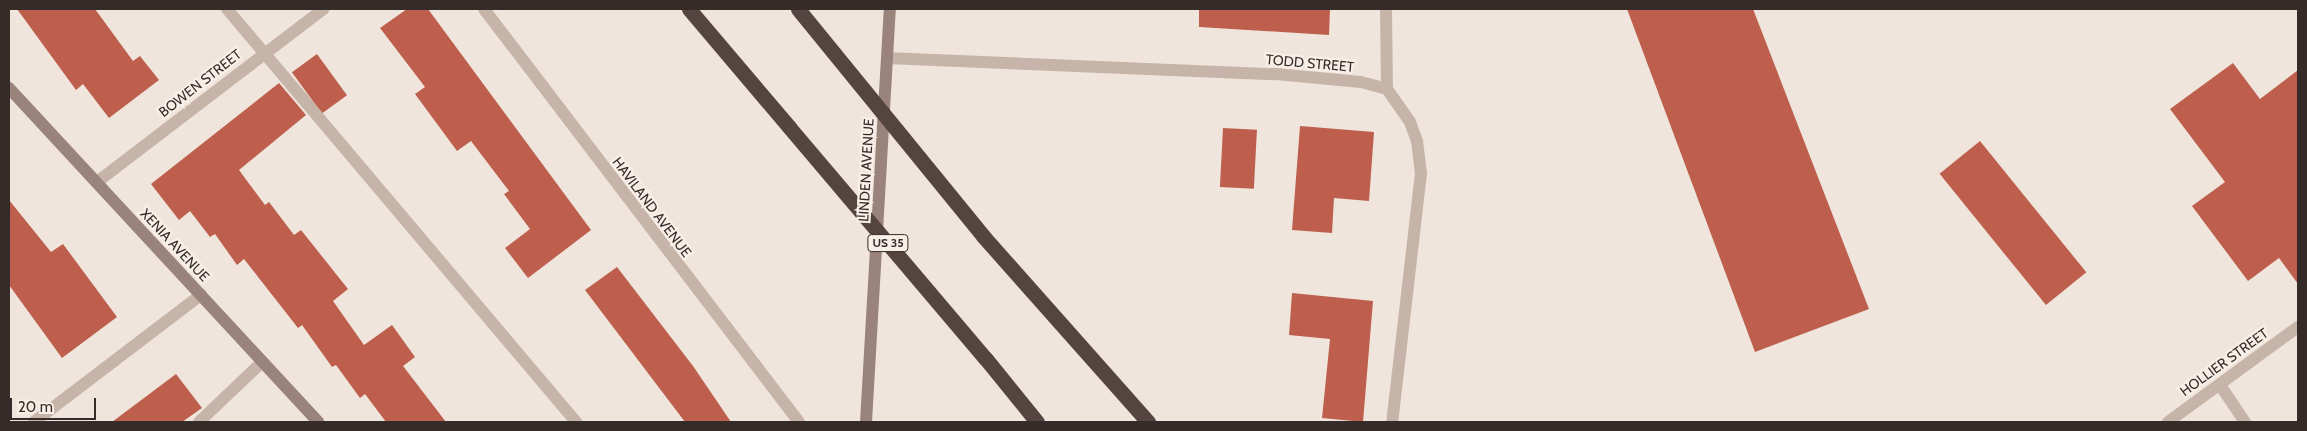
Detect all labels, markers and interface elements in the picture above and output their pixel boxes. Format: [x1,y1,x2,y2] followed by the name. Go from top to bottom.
[155,46,245,120] street label: BOWEN STREET
[1265,51,1355,75] street label: TODD STREET
[855,118,877,222] street label: LINDEN AVENUE
[609,154,695,260] street label: HAVILAND AVENUE
[137,205,213,285] street label: XENIA AVENUE
[867,234,909,252] road number: US 35
[2177,324,2271,400] street label: HOLLIER STREET
[12,388,99,420] scale bar
[18,398,53,416] text: 20 m

